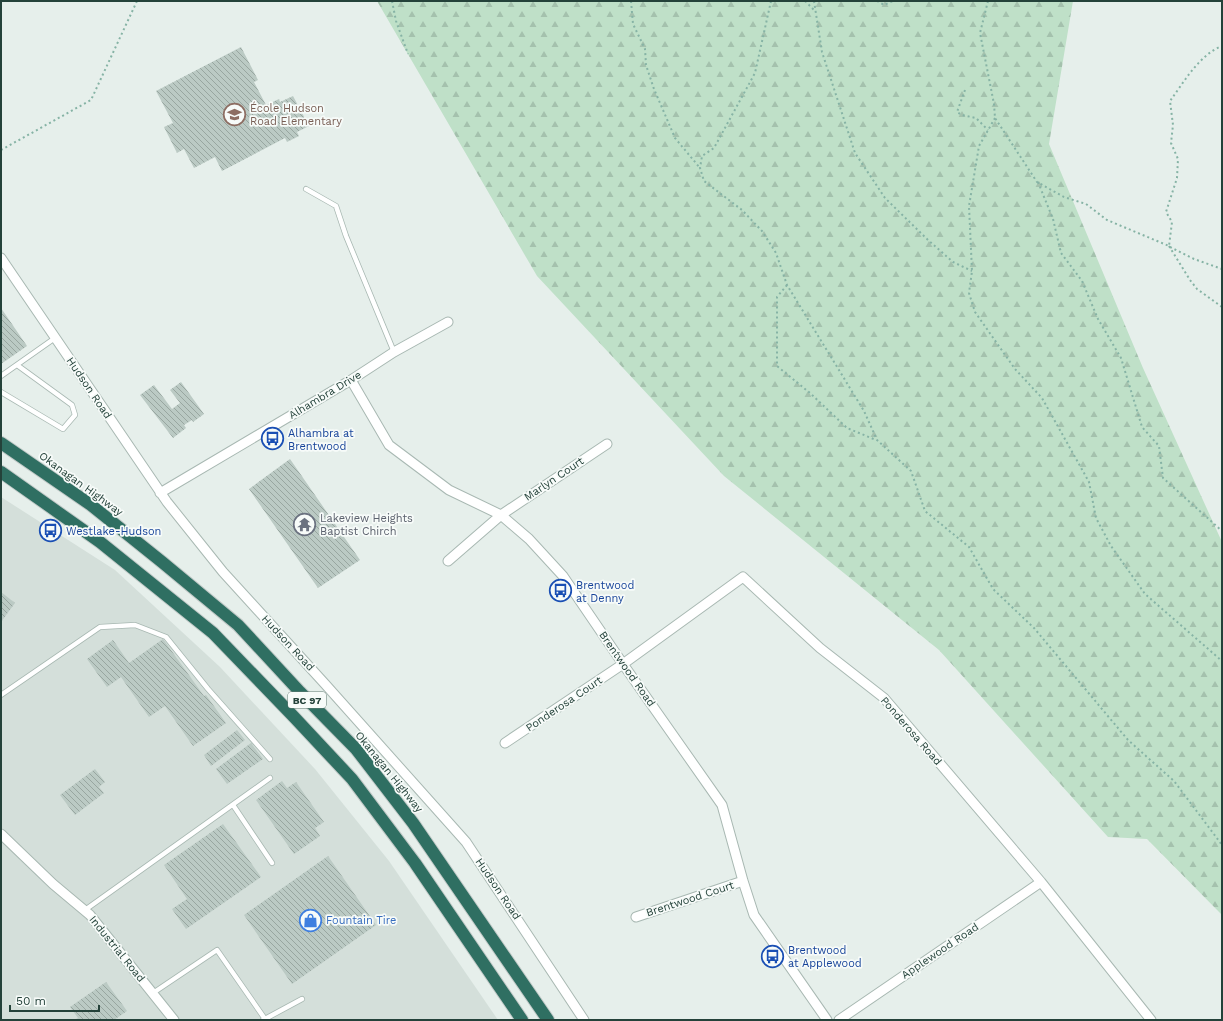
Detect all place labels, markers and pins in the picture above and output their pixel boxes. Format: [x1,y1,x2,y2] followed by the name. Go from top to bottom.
[222,101,248,127] school or university icon: École Hudson Road Elementary
[250,101,342,128] place label: École Hudson Road Elementary
[259,426,285,452] bus stop icon: Alhambra at Brentwood
[288,427,354,453] place label: Alhambra at Brentwood
[292,511,318,537] temple icon: Lakeview Heights Baptist Chirch
[320,512,413,538] place label: Lakeview Heights Baptist Chirch
[38,518,64,544] bus stop icon: Westlake-Hudson
[66,525,161,538] place label: Westlake-Hudson
[547,578,573,604] bus stop icon: Brentwood at Denny
[576,579,634,605] place label: Brentwood at Denny
[297,907,323,933] shop icon: Fountain Tire
[326,914,396,927] place label: Fountain Tire
[759,943,785,969] bus stop icon: Brentwood at Applewood
[788,944,862,970] place label: Brentwood at Applewood

